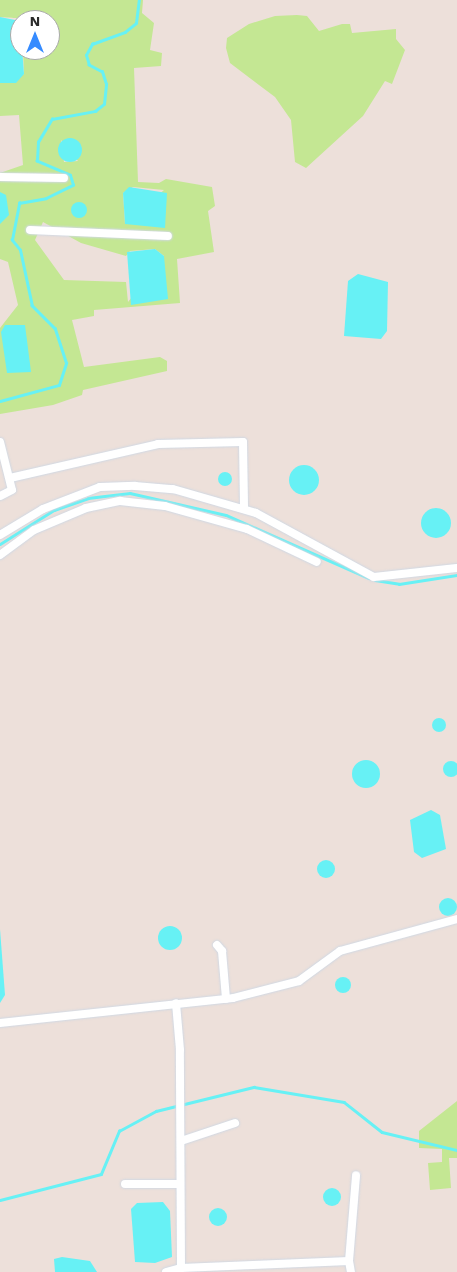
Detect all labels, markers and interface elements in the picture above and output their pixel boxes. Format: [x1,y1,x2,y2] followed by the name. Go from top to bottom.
[10,10,60,60] north arrow
[30,13,40,29] text: N

